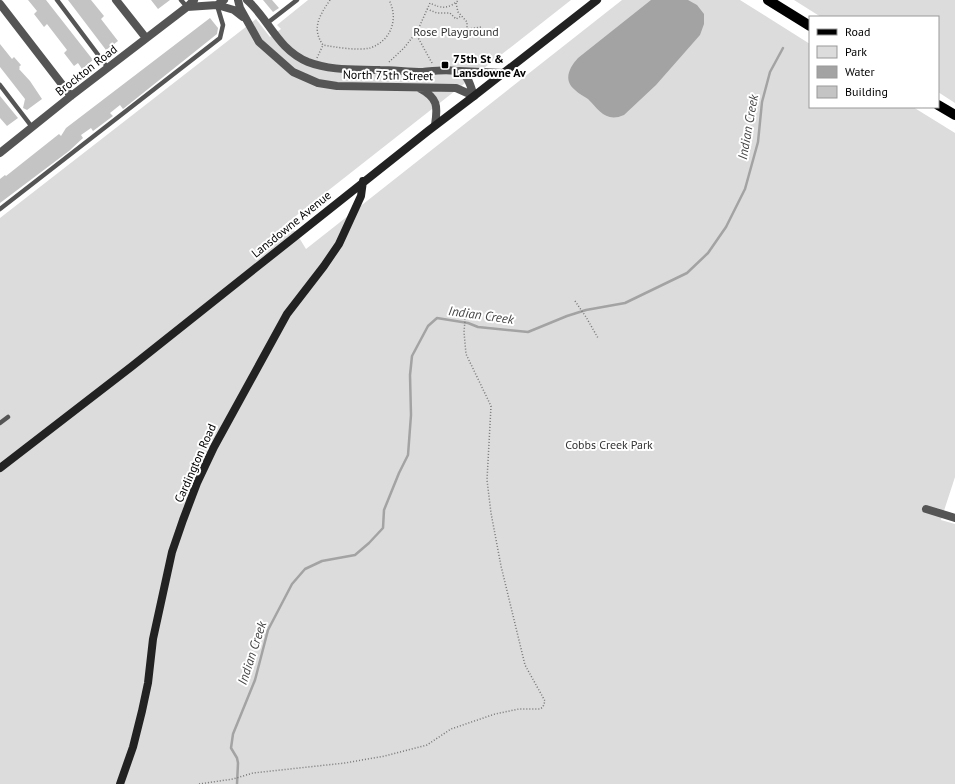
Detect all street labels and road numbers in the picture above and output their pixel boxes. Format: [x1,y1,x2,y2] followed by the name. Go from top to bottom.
[52,41,120,99] street label: Brockton Road
[343,67,433,83] street label: North 75th Street
[248,187,334,261] street label: Lansdowne Avenue
[171,421,219,505] street label: Cardington Road

